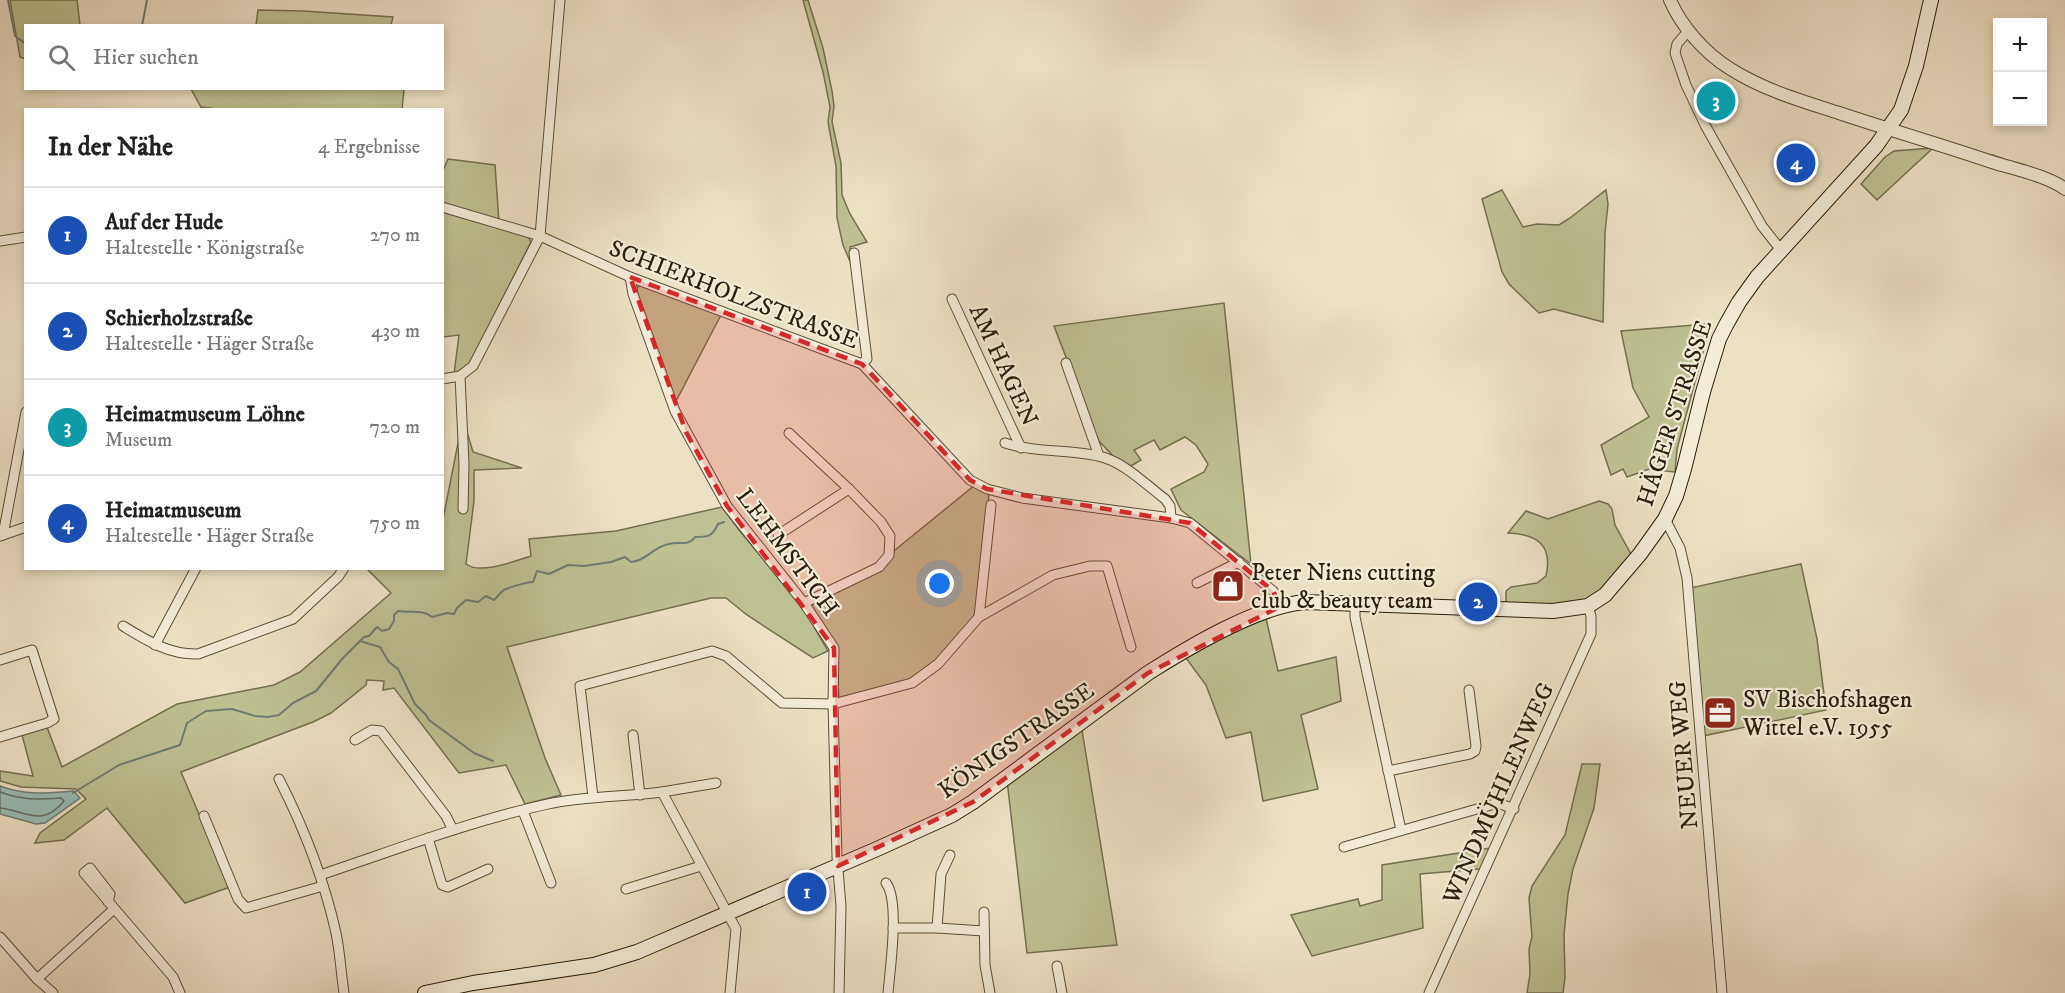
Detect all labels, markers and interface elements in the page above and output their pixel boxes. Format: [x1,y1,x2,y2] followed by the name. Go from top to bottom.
[1993,18,2047,126] map controls
[1993,18,2047,72] button: +
[24,24,444,90] search box
[45,41,78,74] icon: search
[93,44,199,71] text: Hier suchen
[1993,72,2047,126] button: −
[1696,78,1736,124] pin: 3
[48,131,173,164] text: In der Nähe
[318,135,420,160] text: 4 Ergebnisse
[1776,140,1816,186] pin: 4
[105,209,223,236] text: Auf der Hude
[64,223,71,248] text: 1
[370,223,420,248] text: 270 m
[605,233,863,356] street label: SCHIERHOLZSTRASSE
[105,236,304,261] text: Haltestelle · Königstraße
[962,300,1044,431] street label: AM HAGEN
[105,305,253,332] text: Schierholzstraße
[1631,316,1719,510] street label: HÄGER STRASSE
[63,319,72,344] text: 2
[371,319,420,344] text: 430 m
[105,332,314,357] text: Haltestelle · Häger Straße
[105,401,305,428] text: Heimatmuseum Löhne
[64,415,71,440] text: 3
[370,415,420,440] text: 720 m
[105,428,172,453] text: Museum
[729,483,845,623] street label: LEHMSTICH
[105,497,242,524] text: Heimatmuseum
[62,511,73,536] text: 4
[370,511,420,536] text: 750 m
[105,524,314,549] text: Haltestelle · Häger Straße
[1251,558,1435,616] place label: Peter Niens cutting club & beauty team
[1210,568,1246,604] shop icon: Peter Niens cutting club & beauty team
[925,569,954,598] your location
[1458,580,1498,624] pin: 2
[933,676,1100,806] street label: KÖNIGSTRASSE
[1436,678,1561,910] street label: WINDMÜHLENWEG
[1663,679,1705,830] street label: NEUER WEG
[1742,685,1913,743] place label: SV Bischofshagen Wittel e.V. 1955
[1702,695,1738,731] office icon: SV Bischofshagen Wittel e.V. 1955
[788,870,826,914] pin: 1

